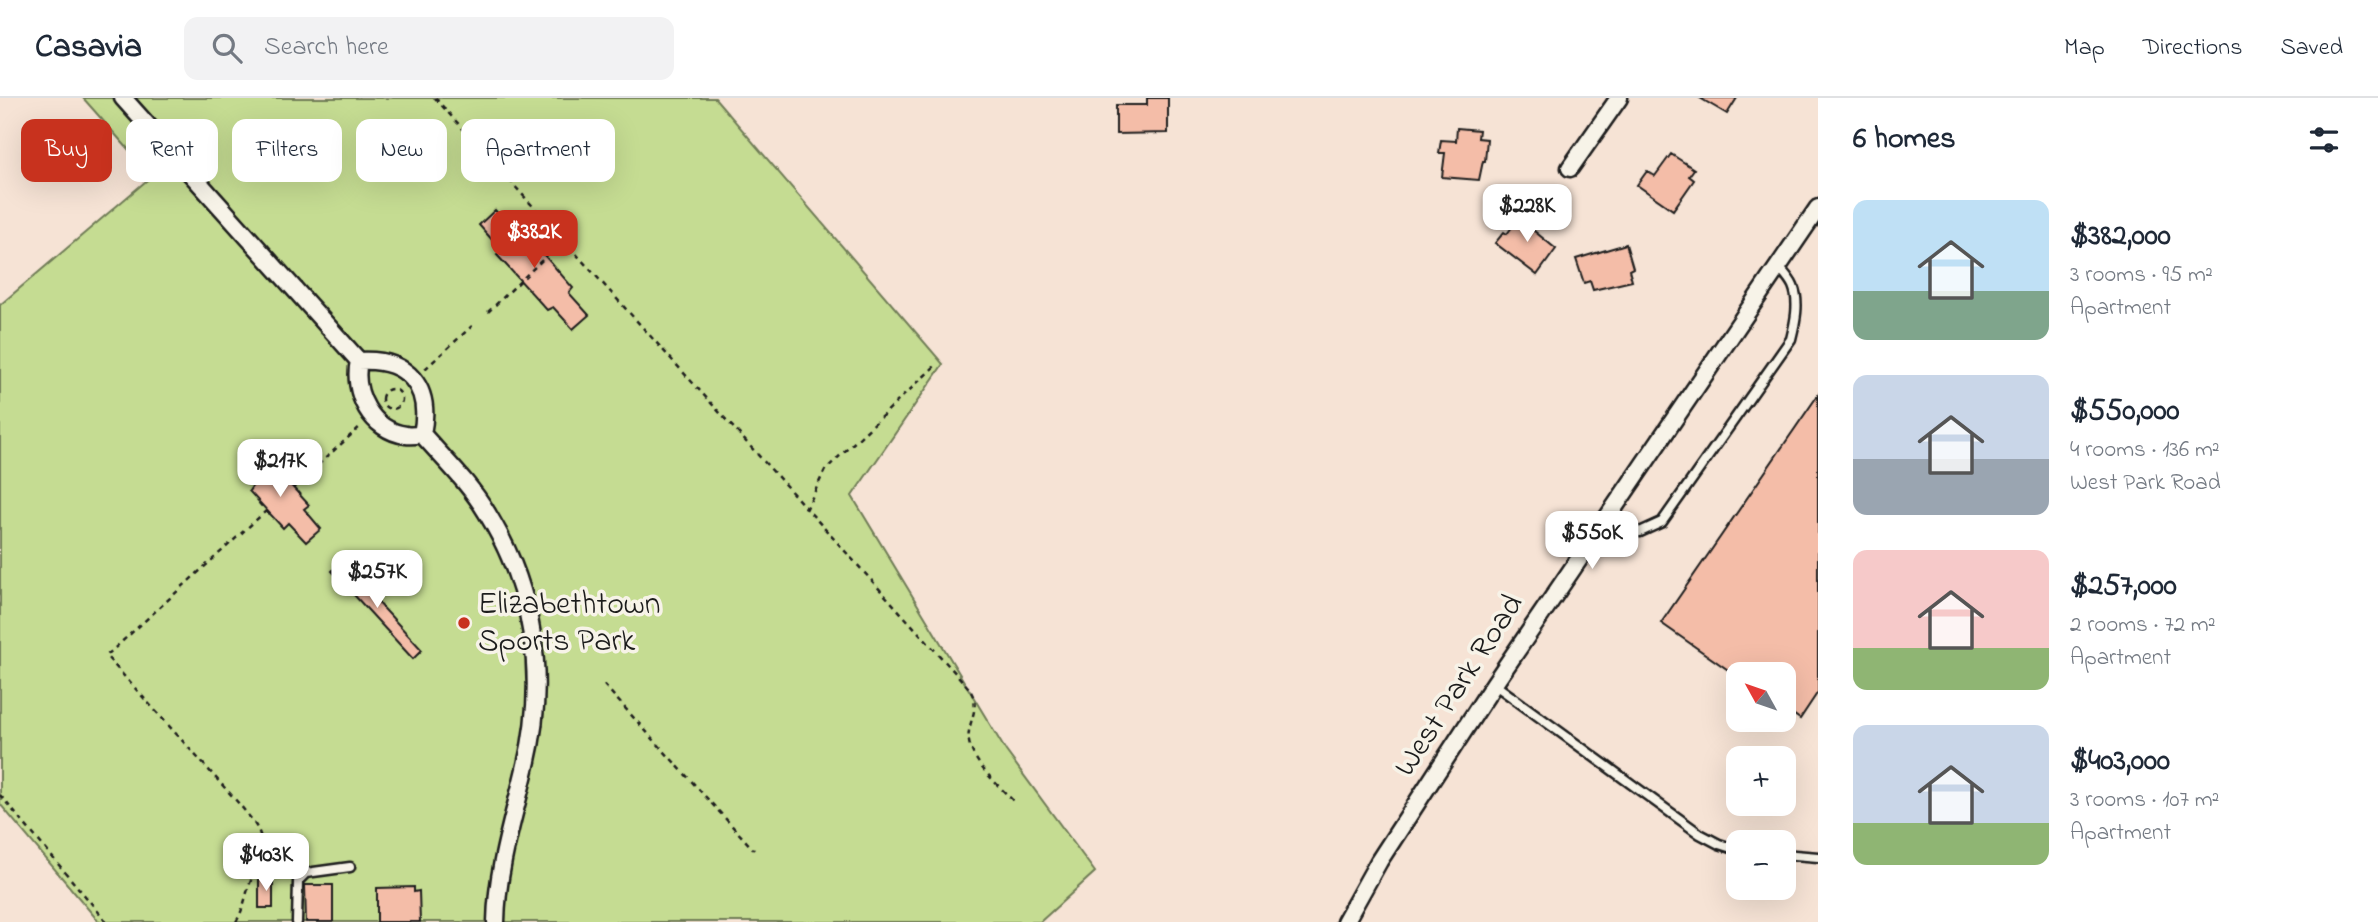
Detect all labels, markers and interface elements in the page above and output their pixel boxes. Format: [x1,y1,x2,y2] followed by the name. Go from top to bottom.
[184,17,674,80] search box
[35,24,142,72] text: Casavia
[208,29,246,67] icon: search
[264,29,389,67] text: Search here
[2064,31,2105,66] text: Map
[2143,31,2242,66] text: Directions
[2280,31,2343,66] text: Saved
[1853,118,1956,162] text: 6 homes
[21,119,112,182] chip: Buy
[126,119,218,182] chip: Rent
[232,119,342,182] chip: Filters
[356,119,447,182] chip: New
[461,119,615,182] chip: Apartment
[2305,121,2343,159] icon: filters
[1478,184,1576,244] pin: $228K
[1499,190,1555,223] text: $228K
[485,211,583,270] pin: $382K
[2070,215,2171,259] text: $382,000
[507,216,561,249] text: $382K
[1909,228,1993,312] icon: home
[2070,259,2213,292] text: 3 rooms · 95 m²
[2070,292,2171,325] text: Apartment
[2070,390,2179,434] text: $550,000
[1909,403,1993,487] icon: home
[2070,434,2220,467] text: 4 rooms · 136 m²
[231,440,329,499] pin: $217K
[253,445,307,478] text: $217K
[2070,467,2221,500] text: West Park Road
[1543,512,1641,571] pin: $550K
[1561,517,1623,550] text: $550K
[328,550,426,610] pin: $257K
[347,556,407,589] text: $257K
[2070,565,2177,609] text: $257,000
[1909,578,1993,662] icon: home
[478,582,661,666] place label: Elizabethtown Sports Park
[1383,585,1537,787] street label: West Park Road
[2070,609,2216,642] text: 2 rooms · 72 m²
[456,615,472,631] marker: Elizabethtown Sports Park
[2070,642,2171,675] text: Apartment
[1726,662,1796,732] north arrow
[1726,662,1796,900] map controls
[2070,740,2170,784] text: $403,000
[1726,746,1796,816] button: +
[1909,753,1993,837] icon: home
[2070,784,2219,817] text: 3 rooms · 107 m²
[2070,817,2171,850] text: Apartment
[1726,830,1796,900] button: −
[217,834,315,893] pin: $403K
[239,839,293,872] text: $403K

